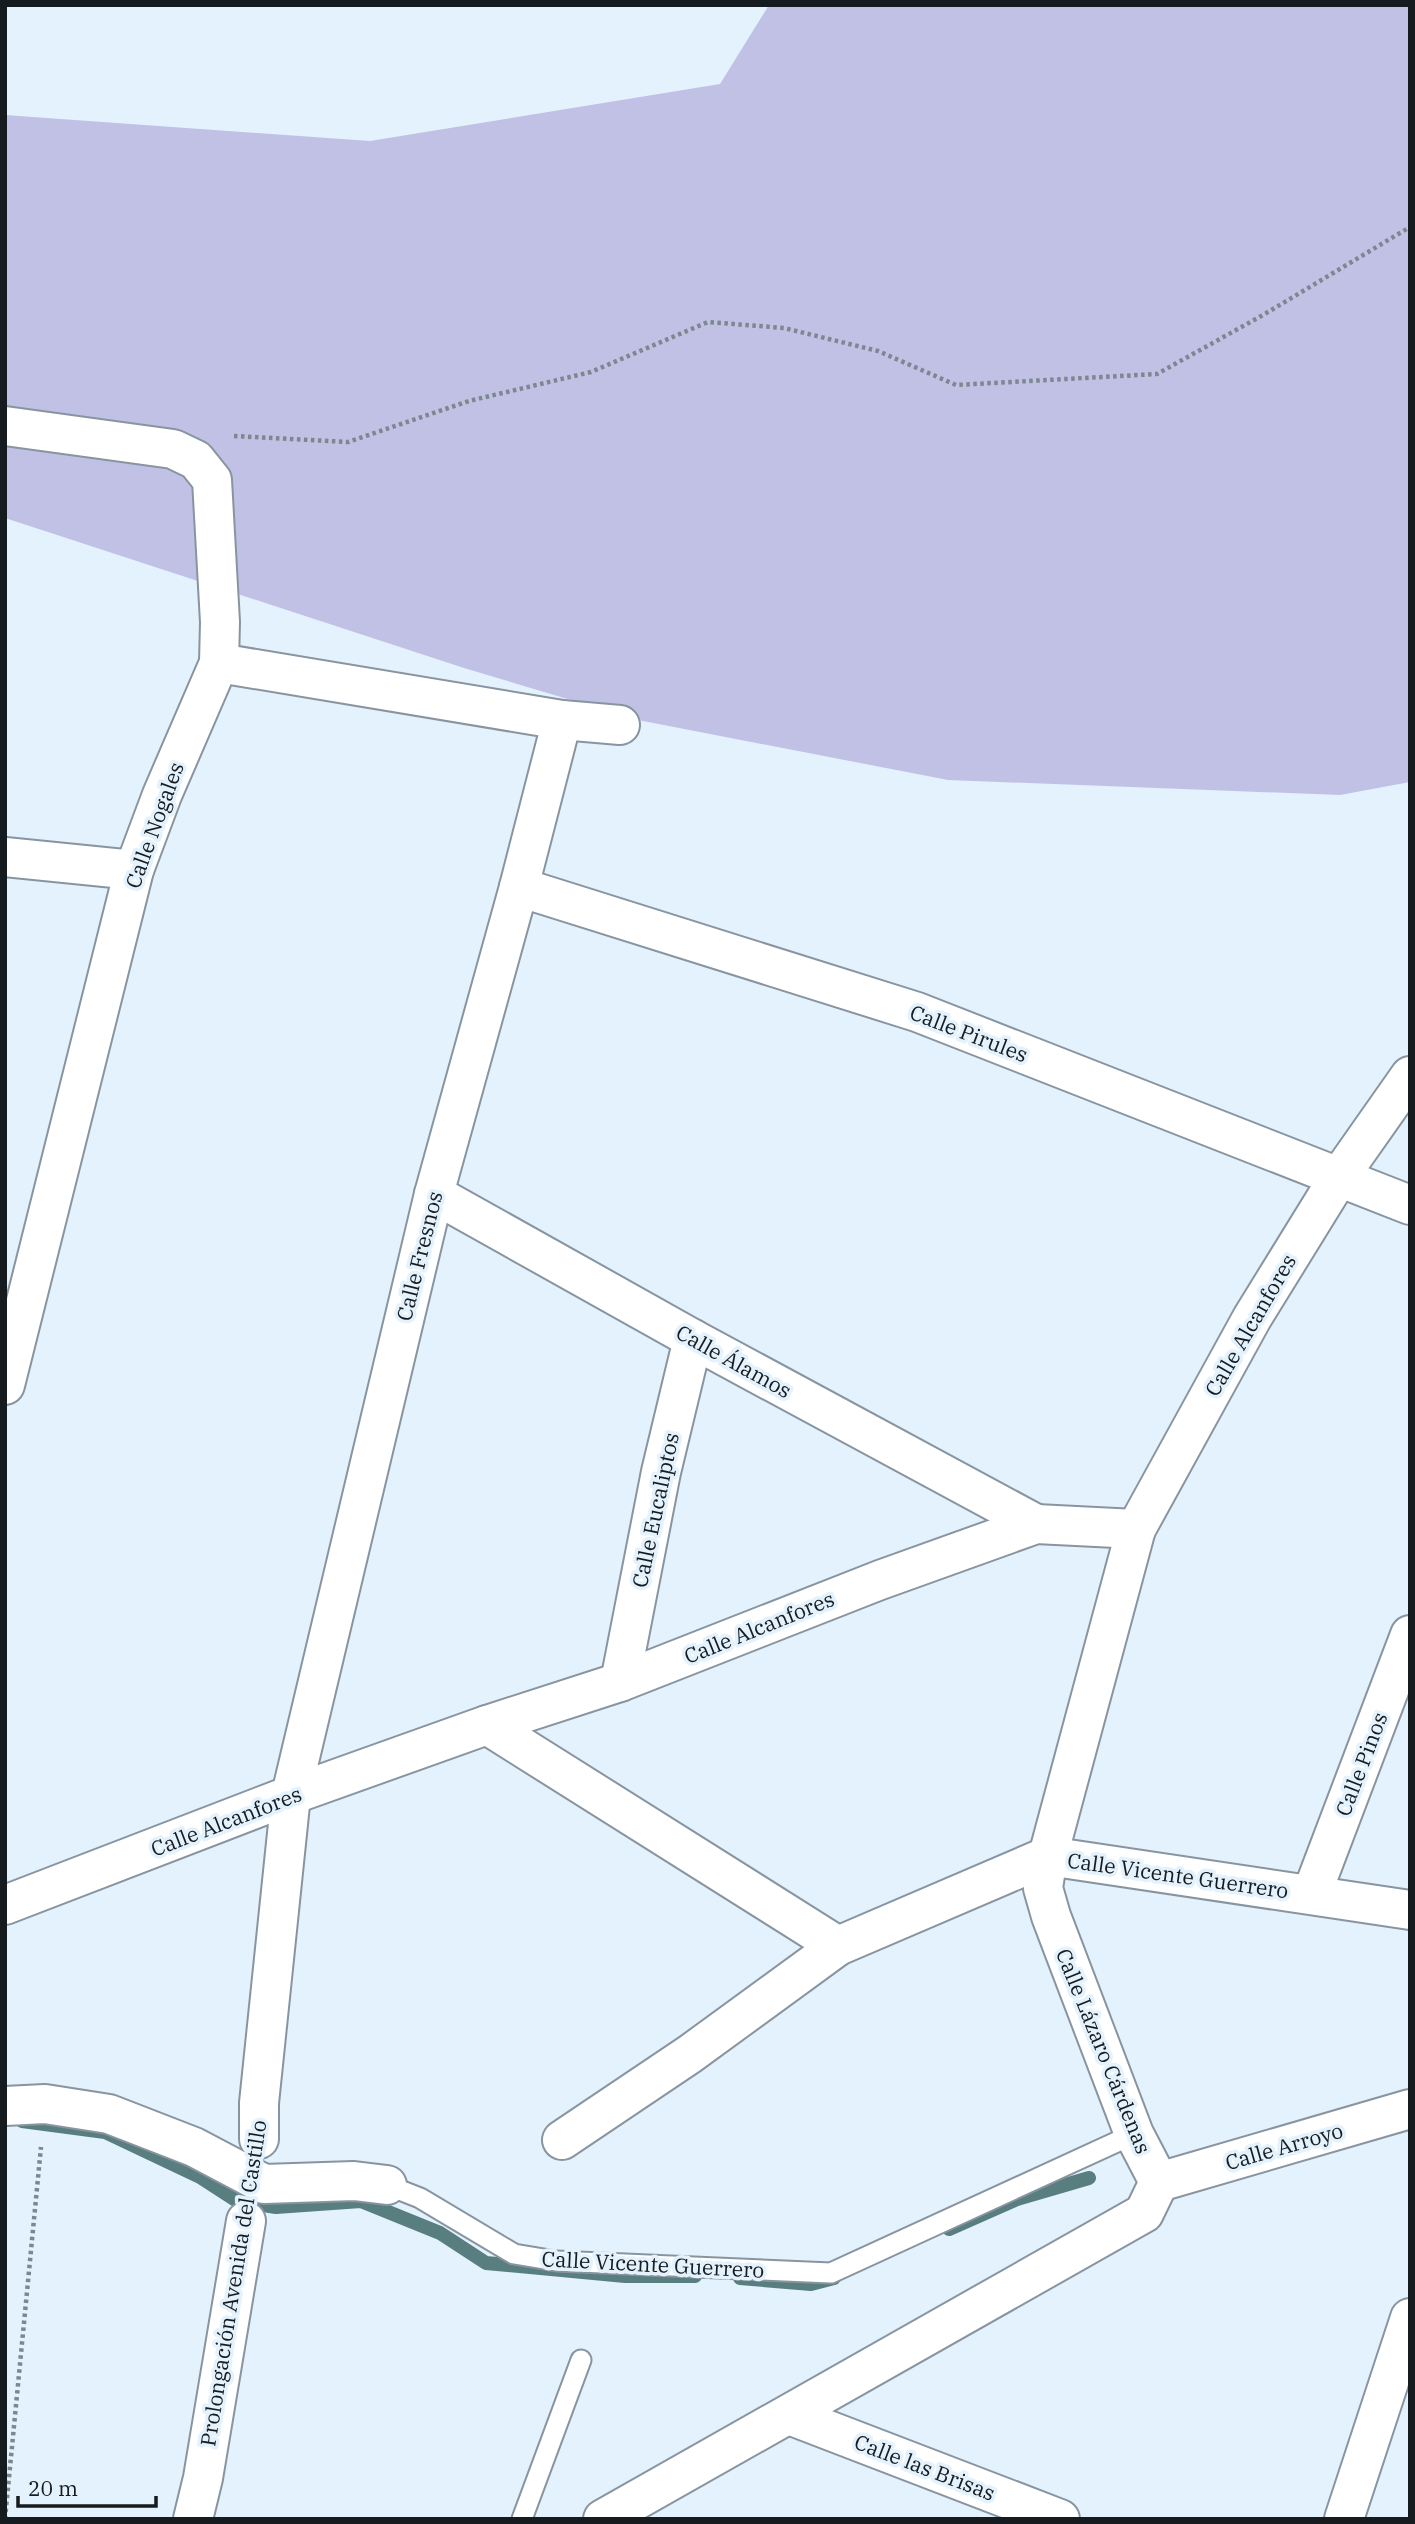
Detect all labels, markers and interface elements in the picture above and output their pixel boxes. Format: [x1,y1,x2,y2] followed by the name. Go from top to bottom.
[118,758,190,892] street label: Calle Nogales
[906,998,1032,1068] street label: Calle Pirules
[389,1188,449,1324] street label: Calle Fresnos
[1198,1249,1302,1401] street label: Calle Alcanfores
[671,1318,797,1404] street label: Calle Álamos
[625,1430,685,1590] street label: Calle Eucaliptos
[680,1584,838,1670] street label: Calle Alcanfores
[1328,1708,1394,1820] street label: Calle Pinos
[147,1779,305,1863] street label: Calle Alcanfores
[1066,1846,1290,1904] street label: Calle Vicente Guerrero
[1050,1944,1158,2158] street label: Calle Lázaro Cárdenas
[1222,2116,1346,2176] street label: Calle Arroyo
[193,2118,273,2448] street label: Prolongación Avenida del Castillo
[541,2244,765,2284] street label: Calle Vicente Guerrero
[851,2427,999,2507] street label: Calle las Brisas
[18,2464,156,2508] scale bar
[28,2474,78,2502] text: 20 m

